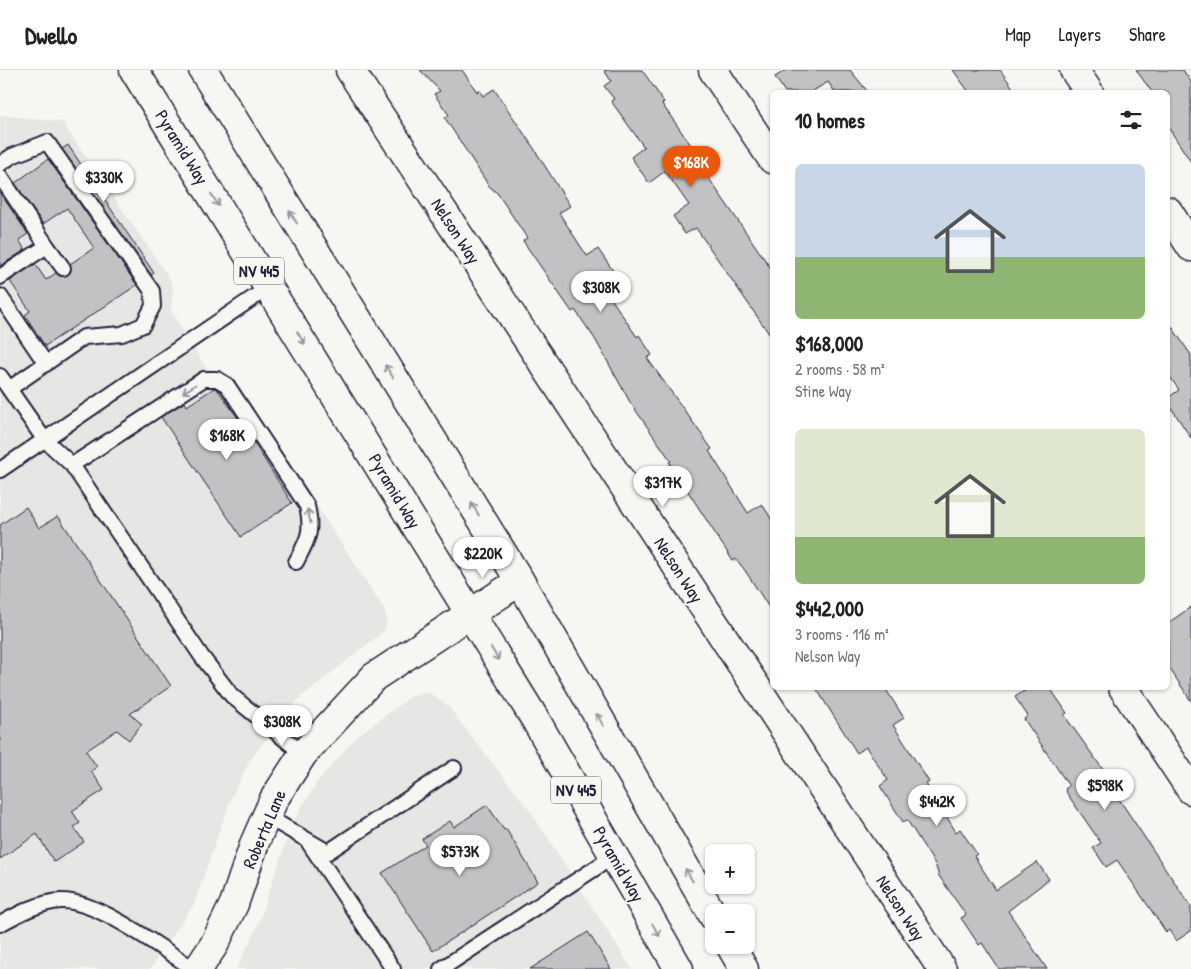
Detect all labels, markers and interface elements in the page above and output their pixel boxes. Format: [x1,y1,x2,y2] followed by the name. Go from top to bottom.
[25,19,77,51] text: Dwello
[1005,22,1031,47] text: Map
[1059,22,1101,47] text: Layers
[1129,22,1166,47] text: Share
[149,105,215,189] street label: Pyramid Way
[795,106,865,135] text: 10 homes
[1117,106,1145,134] icon: filters
[656,146,726,188] pin: $168K
[673,151,709,173] text: $168K
[69,160,139,203] pin: $330K
[85,166,123,188] text: $330K
[211,193,221,207] one-way arrow
[425,193,487,269] street label: Nelson Way
[925,196,1015,286] icon: home
[288,210,298,224] one-way arrow
[234,258,284,285] road number: NV 445
[566,270,636,313] pin: $308K
[582,276,620,298] text: $308K
[795,329,863,358] text: $168,000
[296,331,306,345] one-way arrow
[795,358,885,380] text: 2 rooms · 58 m²
[384,365,394,379] one-way arrow
[795,380,852,402] text: Stine Way
[183,384,197,394] one-way arrow
[192,418,262,461] pin: $168K
[209,424,245,446] text: $168K
[363,449,427,534] street label: Pyramid Way
[925,461,1015,551] icon: home
[628,466,698,508] pin: $317K
[644,471,682,493] text: $317K
[470,503,480,517] one-way arrow
[304,509,313,525] one-way arrow
[648,532,710,608] street label: Nelson Way
[448,536,518,579] pin: $220K
[464,542,502,564] text: $220K
[795,594,864,623] text: $442,000
[795,623,889,645] text: 3 rooms · 116 m²
[795,645,861,667] text: Nelson Way
[490,647,500,661] one-way arrow
[247,704,317,747] pin: $308K
[263,710,301,732] text: $308K
[595,712,605,727] one-way arrow
[1070,768,1140,811] pin: $598K
[1087,774,1123,796] text: $598K
[551,776,601,804] road number: NV 445
[902,784,972,827] pin: $442K
[236,786,292,872] street label: Roberta Lane
[919,790,955,812] text: $442K
[587,822,651,907] street label: Pyramid Way
[425,834,495,877] pin: $573K
[441,840,479,862] text: $573K
[705,844,755,954] map controls
[705,844,755,894] button: +
[684,868,694,882] one-way arrow
[870,870,932,946] street label: Nelson Way
[705,904,755,954] button: −
[652,923,662,937] one-way arrow

